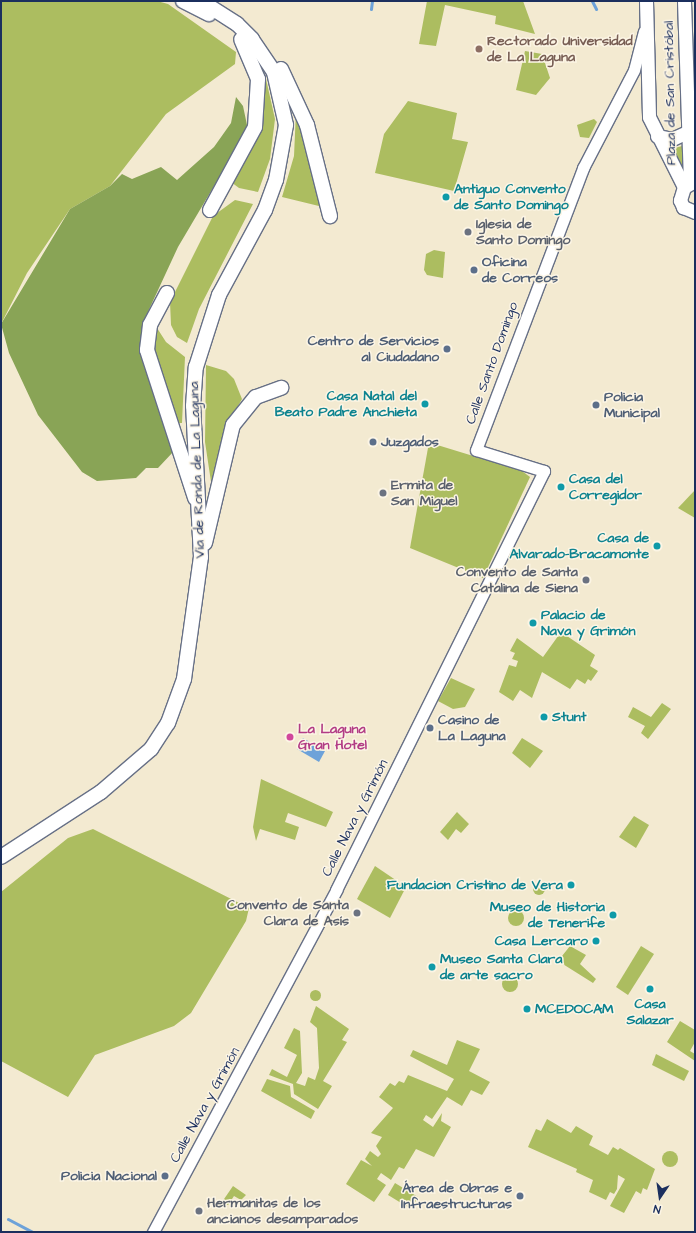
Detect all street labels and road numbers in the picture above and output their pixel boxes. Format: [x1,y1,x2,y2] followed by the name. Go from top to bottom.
[660,21,680,165] street label: Plaza de San Cristóbal
[462,300,522,426] street label: Calle Santo Domingo
[186,381,208,559] street label: Vía de Ronda de La Laguna
[318,757,392,879] street label: Calle Nava y Grimón
[166,1044,244,1166] street label: Calle Nava y Grimón

